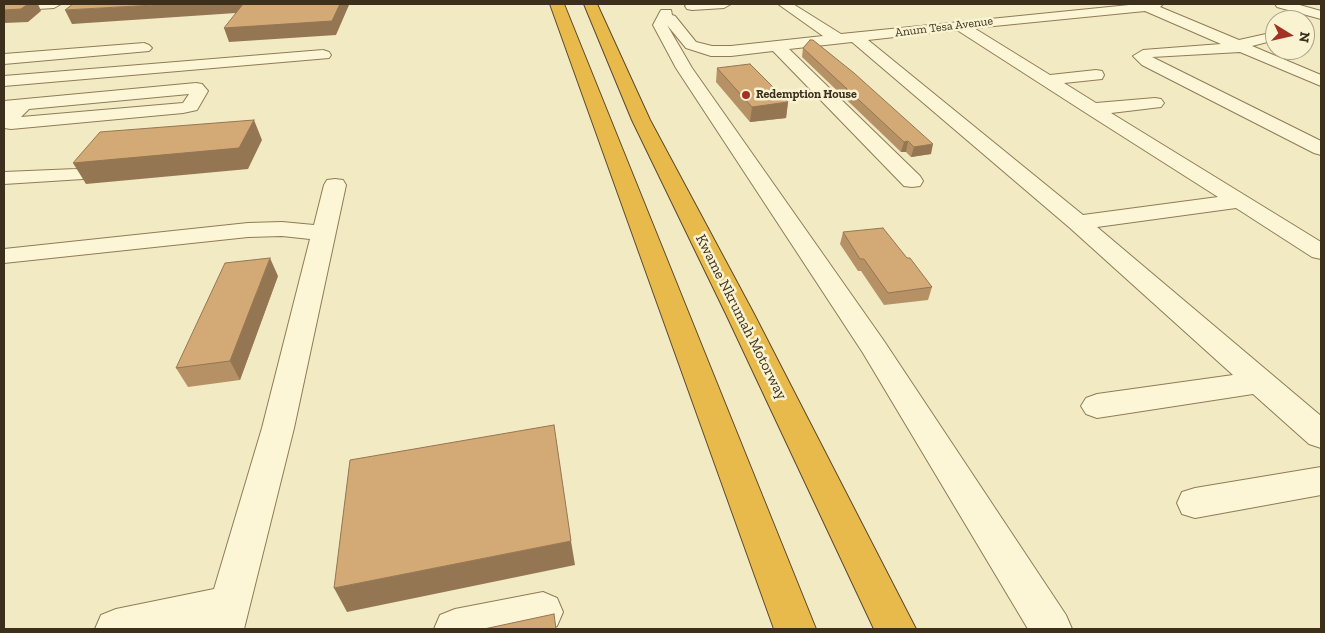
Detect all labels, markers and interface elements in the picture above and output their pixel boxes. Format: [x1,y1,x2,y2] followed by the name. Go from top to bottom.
[1265,10,1315,60] north arrow
[894,14,994,40] street label: Anum Tesa Avenue
[1295,31,1314,44] text: N
[756,88,857,102] place label: Redemption House
[740,89,752,101] marker: Redemption House
[691,231,791,403] street label: Kwame Nkrumah Motorway

